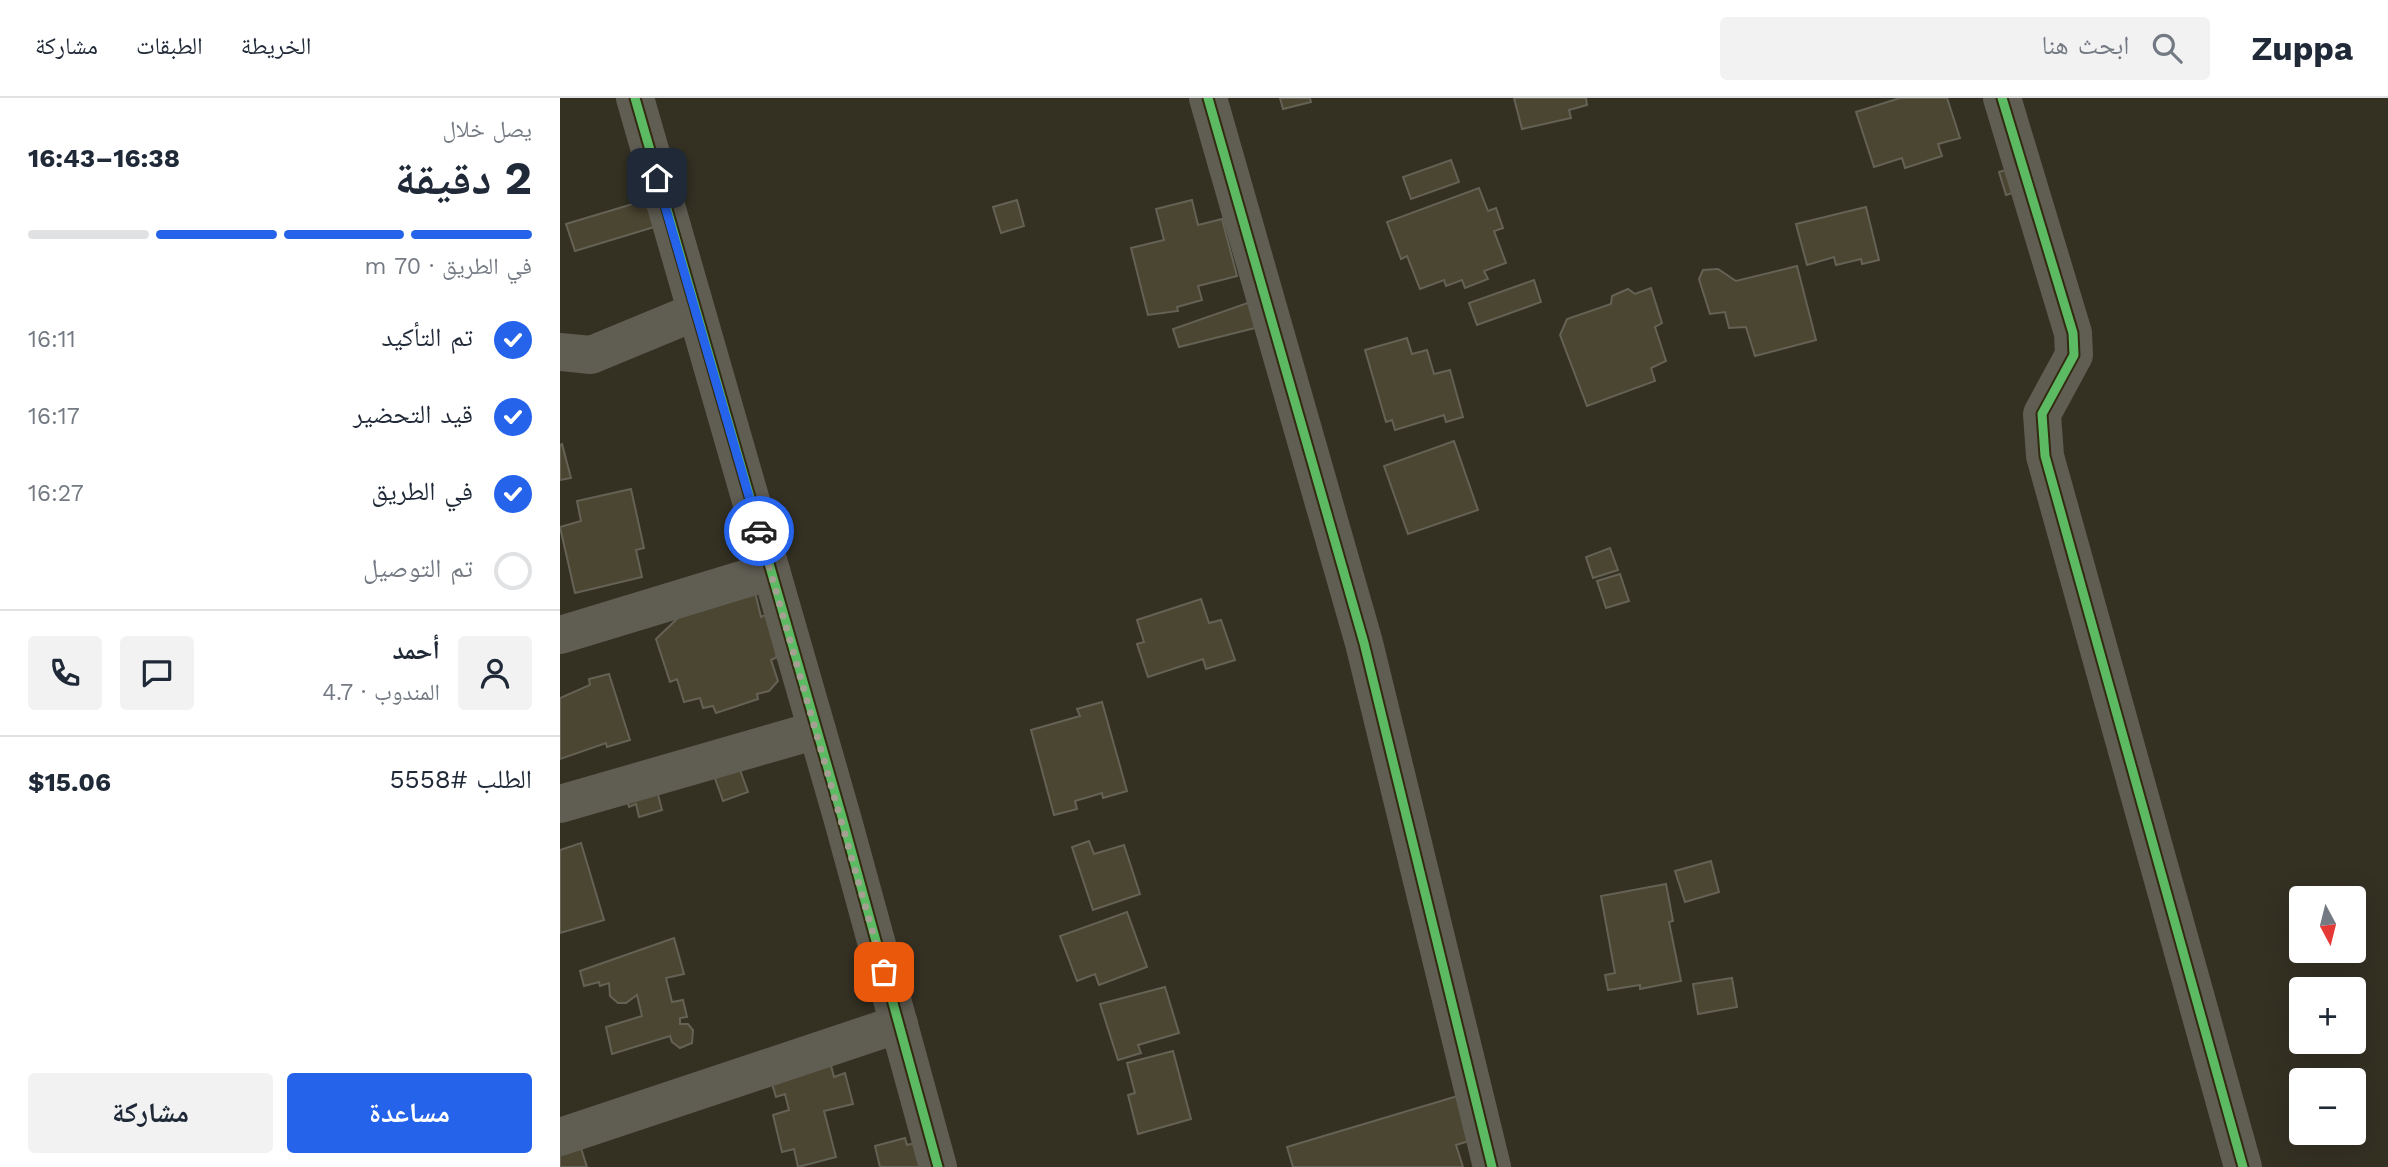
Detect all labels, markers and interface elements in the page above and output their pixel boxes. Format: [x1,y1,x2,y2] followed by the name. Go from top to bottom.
[1720,17,2210,80] search box
[2148,29,2186,67] icon: search
[2252,29,2353,68] text: Zuppa
[2041,30,2130,60] text: ابحث هنا
[35,32,98,60] text: مشاركة
[136,32,203,60] text: الطبقات
[241,32,311,60] text: الخريطة
[442,116,532,143] text: يصل خلال
[28,143,180,173] text: 16:38–16:43
[627,148,687,208] pin
[395,151,532,205] text: 2 دقيقة
[638,159,676,197] icon: home
[365,253,532,280] text: في الطريق · 70 m
[494,321,532,359] icon: check
[381,322,473,352] text: تم التأكيد
[28,326,76,353] text: 16:11
[494,398,532,436] icon: check
[353,399,473,429] text: قيد التحضير
[28,403,80,430] text: 16:17
[494,475,532,513] icon: check
[371,476,473,506] text: في الطريق
[28,480,84,507] text: 16:27
[724,496,794,566] courier
[740,512,778,550] icon: car
[363,553,473,583] text: تم التوصيل
[392,635,440,665] text: أحمد
[28,636,102,710] button: phone
[120,636,194,710] button: chat
[458,636,532,710] button: person
[322,679,440,706] text: المندوب · 4.7
[389,764,532,794] text: الطلب #5558
[28,767,111,797] text: $15.06
[2289,886,2366,962] north arrow
[2289,886,2366,1145] map controls
[854,942,914,1002] pin
[865,953,903,991] icon: bag
[2289,977,2366,1054] button: +
[2289,1068,2366,1145] button: −
[28,1073,273,1153] button: مشاركة
[287,1073,532,1153] button: مساعدة

